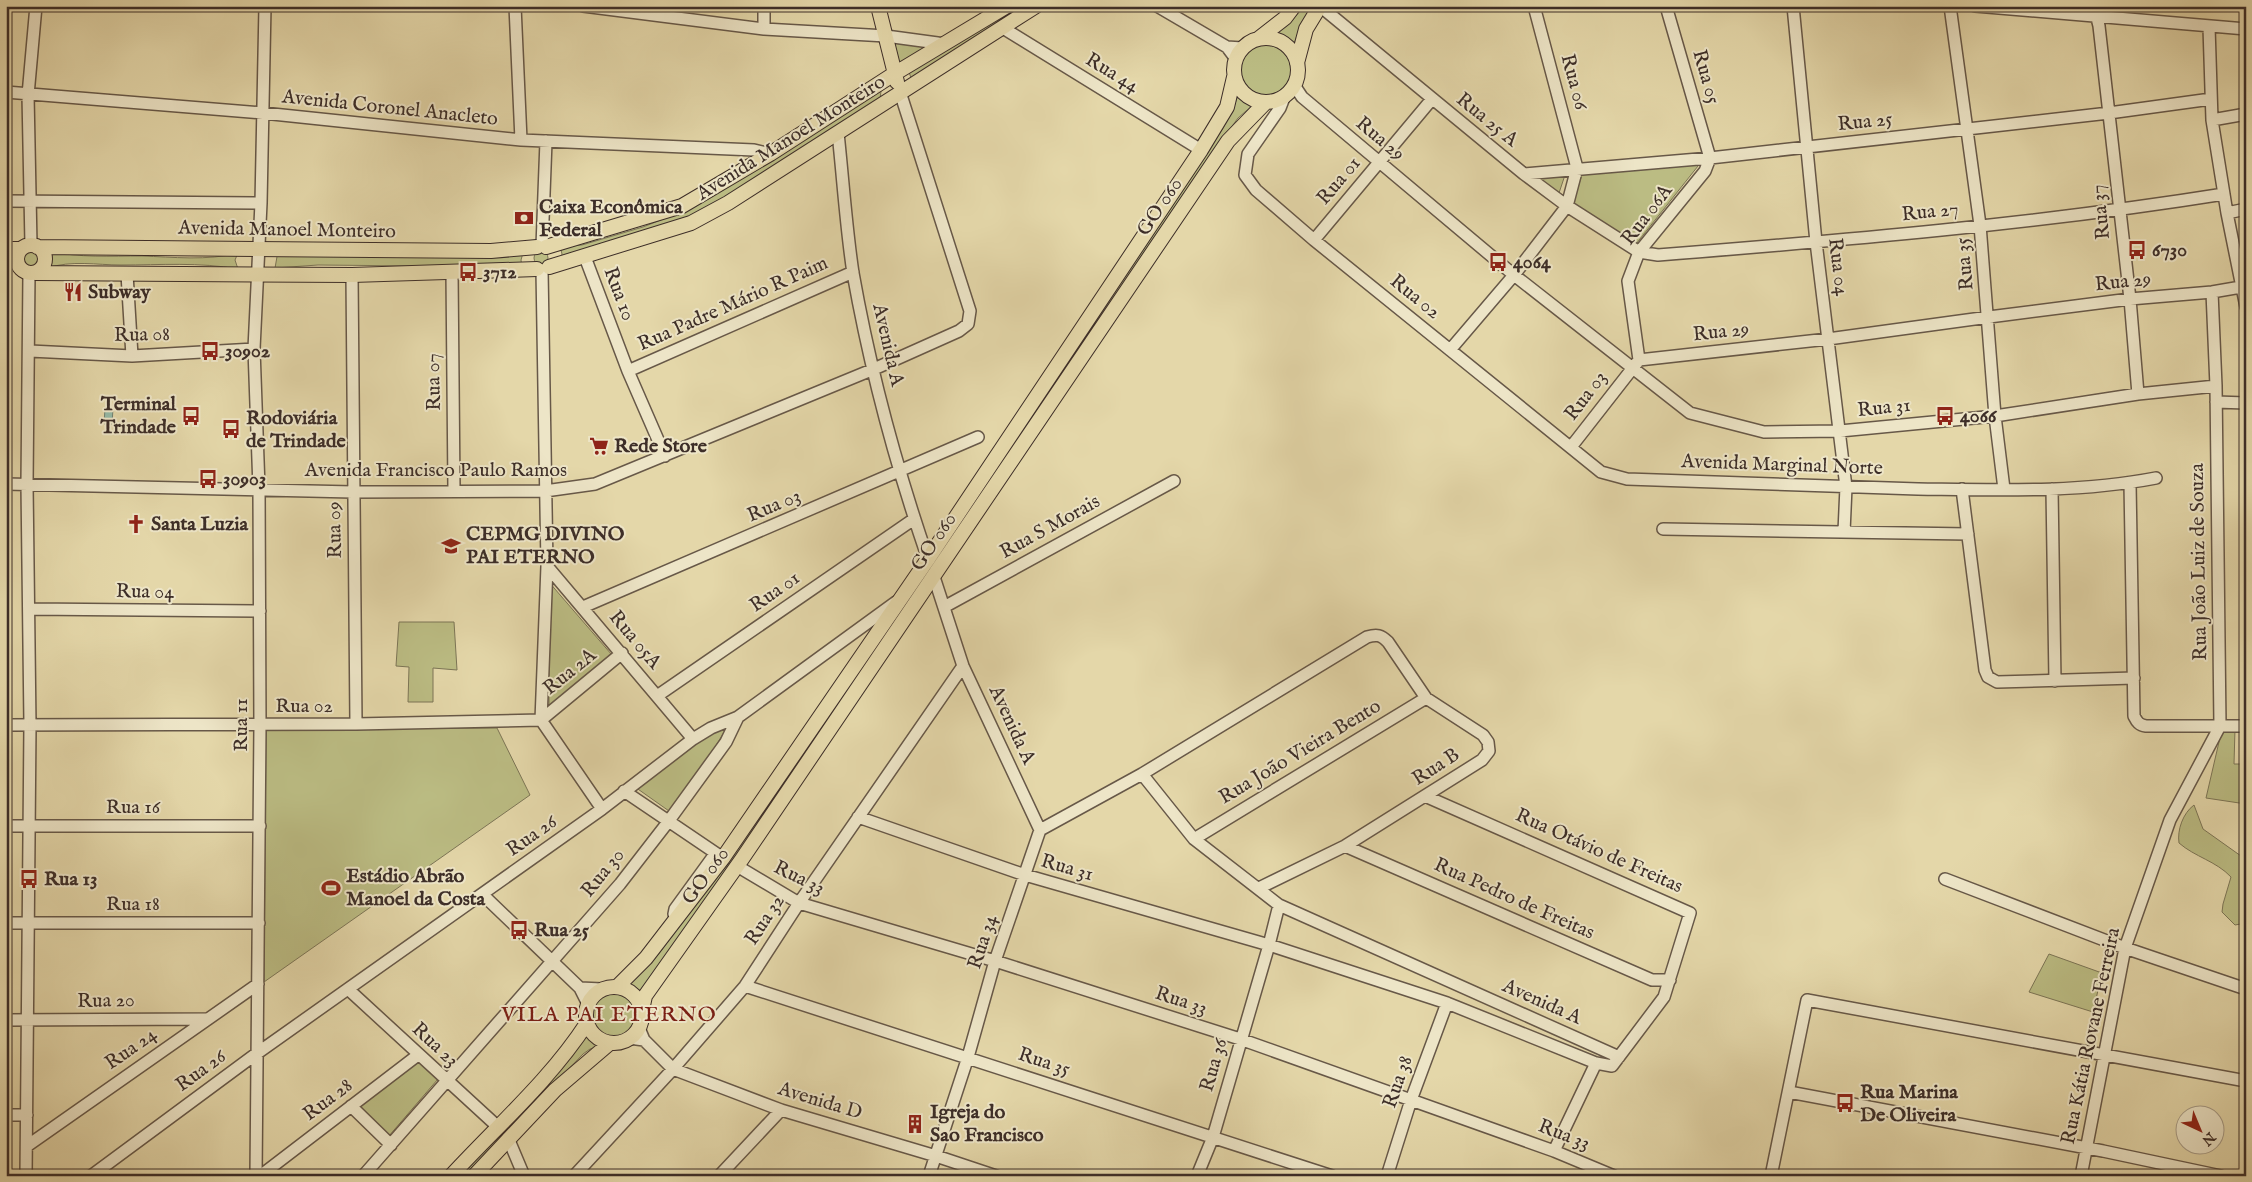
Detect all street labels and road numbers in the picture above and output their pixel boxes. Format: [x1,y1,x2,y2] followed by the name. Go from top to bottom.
[1081,47,1144,99] street label: Rua 44
[1686,47,1726,107] street label: Rua 05
[1555,51,1594,113] street label: Rua 06
[691,70,890,207] street label: Avenida Manoel Monteiro
[280,84,499,132] street label: Avenida Coronel Anacleto
[1451,87,1524,153] street label: Rua 25 A
[1836,107,1894,137] street label: Rua 25
[1350,111,1410,167] street label: Rua 29
[1312,152,1366,210] street label: Rua 01
[1131,173,1189,241] street label: GO 060
[1616,179,1678,251] street label: Rua 06A
[2086,183,2116,241] street label: Rua 37
[1900,197,1960,227] street label: Rua 27
[177,216,396,244] street label: Avenida Manoel Monteiro
[1950,236,1980,292] street label: Rua 35
[1822,237,1854,298] street label: Rua 04
[634,251,832,357] street label: Rua Padre Mário R Paim
[597,264,641,324] street label: Rua 10
[2094,267,2152,297] street label: Rua 29
[1385,269,1445,325] street label: Rua 02
[866,300,910,389] street label: Avenida A
[1692,317,1750,347] street label: Rua 29
[114,322,170,348] street label: Rua 08
[421,353,447,411] street label: Rua 07
[1559,366,1613,426] street label: Rua 03
[1856,393,1912,423] street label: Rua 31
[1680,449,1883,481] street label: Avenida Marginal Norte
[304,458,567,483] street label: Avenida Francisco Paulo Ramos
[2185,463,2213,661] street label: Rua João Luiz de Souza
[743,484,805,528] street label: Rua 03
[995,489,1105,565] street label: Rua S Morais
[322,501,348,559] street label: Rua 09
[905,508,963,576] street label: GO 060
[745,566,805,618] street label: Rua 01
[116,579,174,605] street label: Rua 04
[603,606,667,675] street label: Rua 05A
[538,643,602,701] street label: Rua 2A
[982,681,1041,769] street label: Avenida A
[275,694,333,719] street label: Rua 02
[1214,694,1386,810] street label: Rua João Vieira Bento
[229,698,254,752] street label: Rua 11
[1407,742,1465,792] street label: Rua B
[106,795,161,820] street label: Rua 16
[1511,803,1687,899] street label: Rua Otávio de Freitas
[502,809,563,862] street label: Rua 26
[677,842,735,910] street label: GO 060
[576,843,630,903] street label: Rua 30
[1038,849,1096,887] street label: Rua 31
[1430,852,1598,946] street label: Rua Pedro de Freitas
[770,855,828,901] street label: Rua 33
[739,890,791,950] street label: Rua 32
[106,892,160,917] street label: Rua 18
[962,911,1004,972] street label: Rua 34
[2056,925,2126,1147] street label: Rua Kátia Rovane Ferreira
[1498,973,1586,1031] street label: Avenida A
[1152,981,1210,1021] street label: Rua 33
[77,988,135,1014] street label: Rua 20
[406,1017,464,1073] street label: Rua 23
[100,1022,162,1076] street label: Rua 24
[1194,1035,1234,1095] street label: Rua 36
[1015,1042,1073,1082] street label: Rua 35
[171,1044,232,1098] street label: Rua 26
[1377,1052,1419,1112] street label: Rua 38
[298,1073,358,1127] street label: Rua 28
[774,1076,865,1126] street label: Avenida D
[1535,1114,1593,1156] street label: Rua 33

